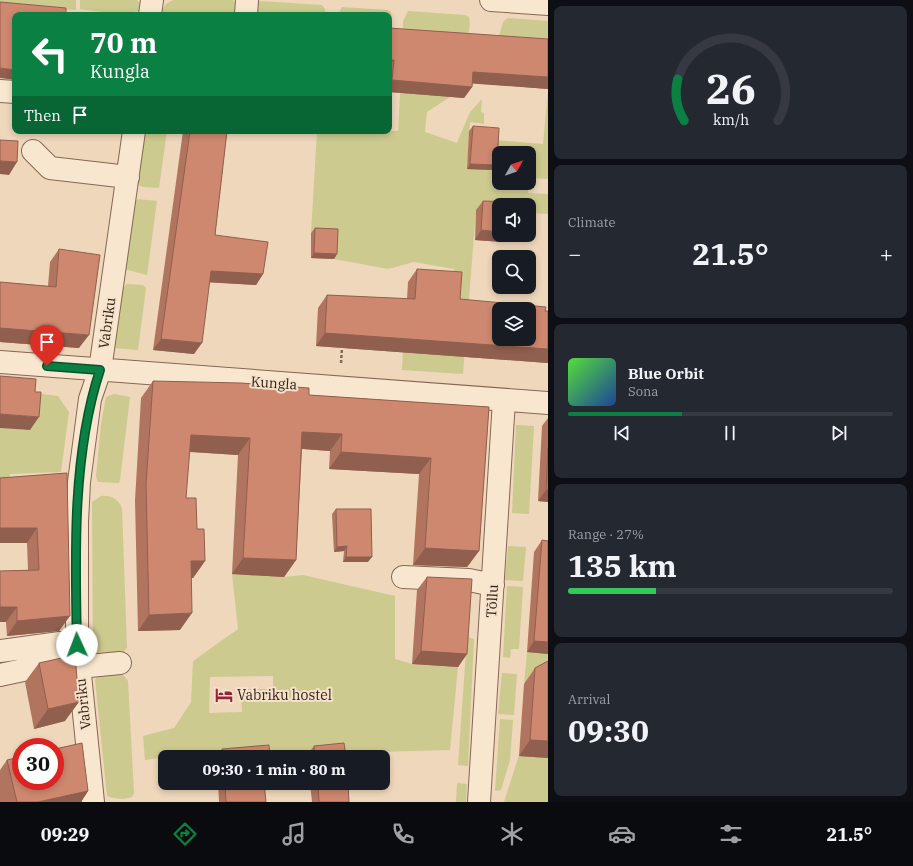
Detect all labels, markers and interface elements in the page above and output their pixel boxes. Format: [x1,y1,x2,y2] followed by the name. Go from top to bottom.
[90,24,157,61] text: 70 m
[24,28,76,80] icon: left
[90,60,150,83] text: Kungla
[706,60,755,114] text: 26
[69,104,91,126] icon: arrive
[24,106,61,125] text: Then
[712,109,749,128] text: km/h
[492,146,536,190] north arrow
[492,146,536,346] map controls
[492,198,536,242] button: sound
[568,214,615,231] text: Climate
[692,234,769,273] text: 21.5°
[568,239,581,268] text: −
[880,239,893,268] text: +
[492,250,536,294] button: search
[94,296,120,350] street label: Vabriku
[492,302,536,346] button: layers
[30,325,64,366] pin
[36,331,58,353] icon: arrive
[628,364,704,383] text: Blue Orbit
[250,372,298,394] street label: Kungla
[628,383,658,400] text: Sona
[611,422,633,444] icon: previous
[719,422,741,444] icon: pause
[828,422,850,444] icon: next
[568,526,644,543] text: Range · 27%
[568,546,677,585] text: 135 km
[482,583,502,618] street label: Tõllu
[56,624,98,666] position arrow
[71,677,95,731] street label: Vabriku
[214,685,234,705] hotel icon: Vabriku hostel
[237,686,332,704] place label: Vabriku hostel
[568,691,610,708] text: Arrival
[568,711,649,750] text: 09:30
[12,738,64,790] speed limit sign: 30
[202,760,346,779] text: 09:30 · 1 min · 80 m
[171,820,199,848] icon: directions
[280,820,308,848] icon: music
[389,820,417,848] icon: phone
[498,820,526,848] icon: climate
[608,820,636,848] icon: car
[717,820,745,848] icon: filters
[41,823,89,846] text: 09:29
[826,823,872,846] text: 21.5°

